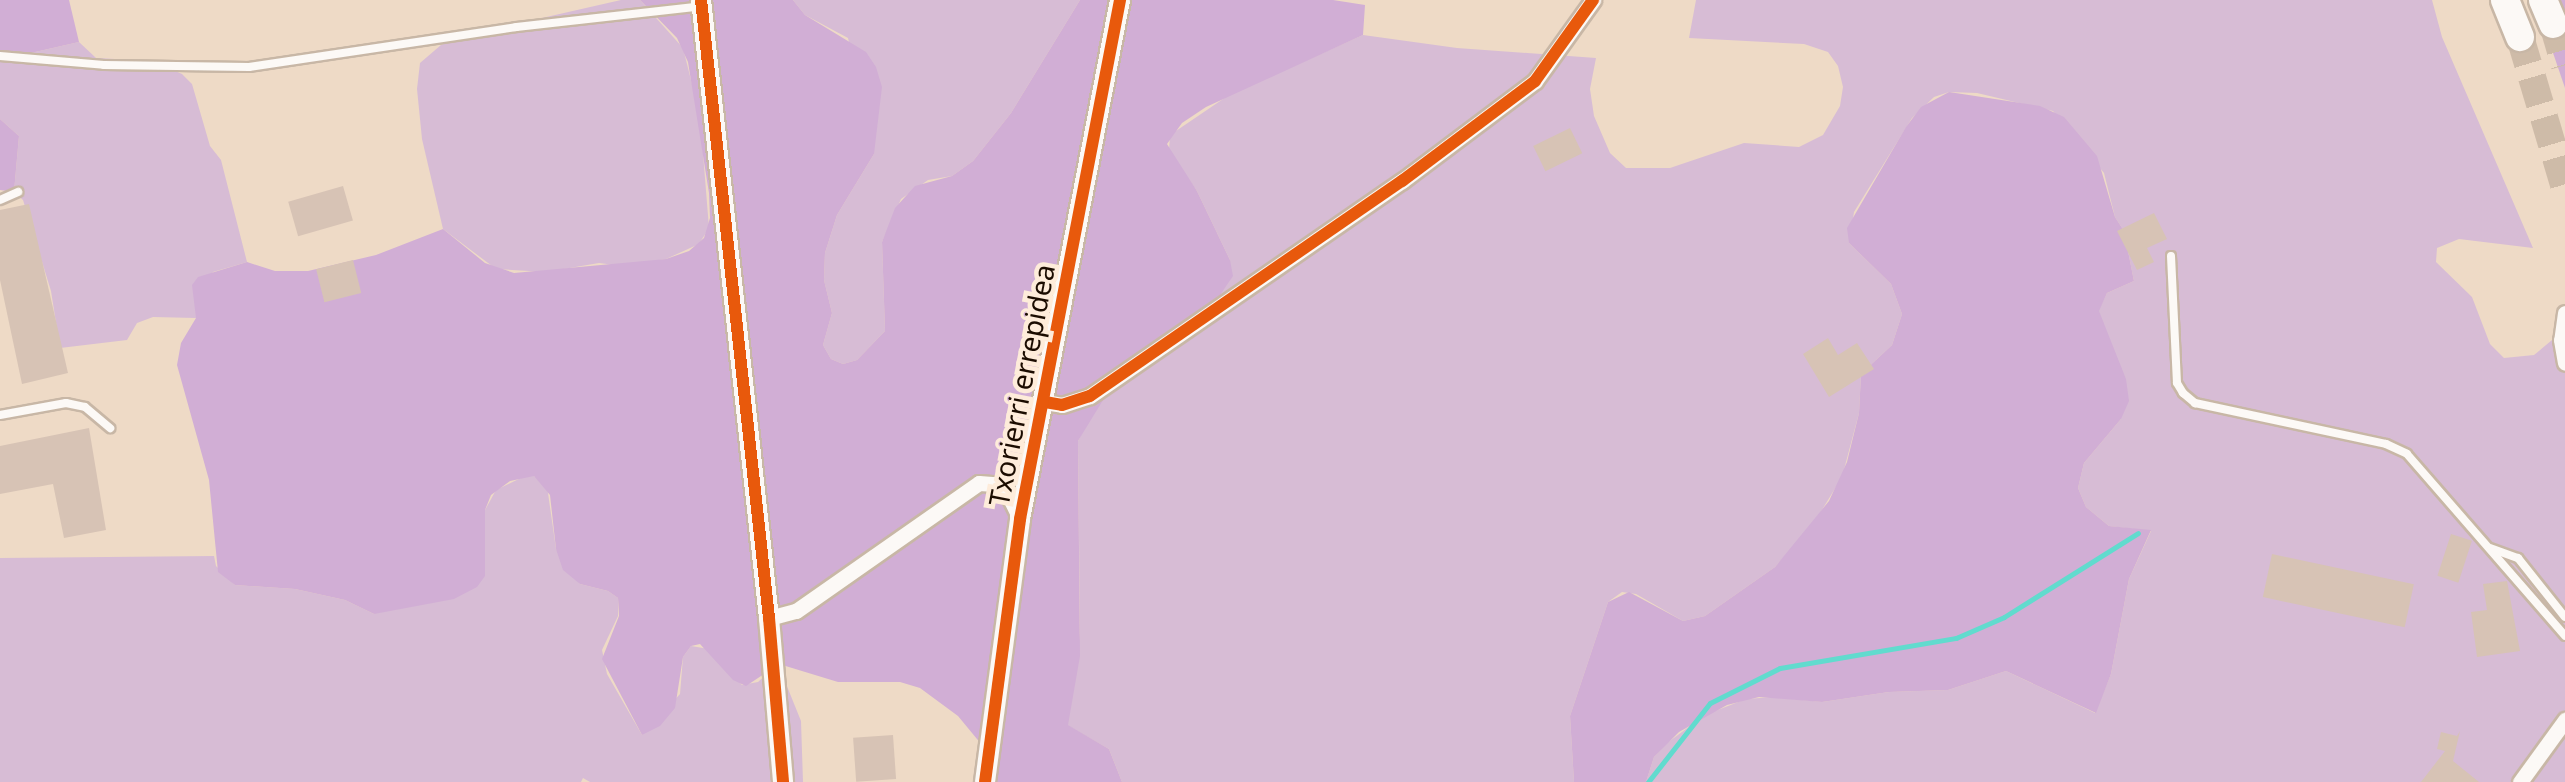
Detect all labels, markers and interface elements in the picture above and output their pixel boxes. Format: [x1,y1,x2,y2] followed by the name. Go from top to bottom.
[981,261,1061,509] street label: Txorierri errepidea

